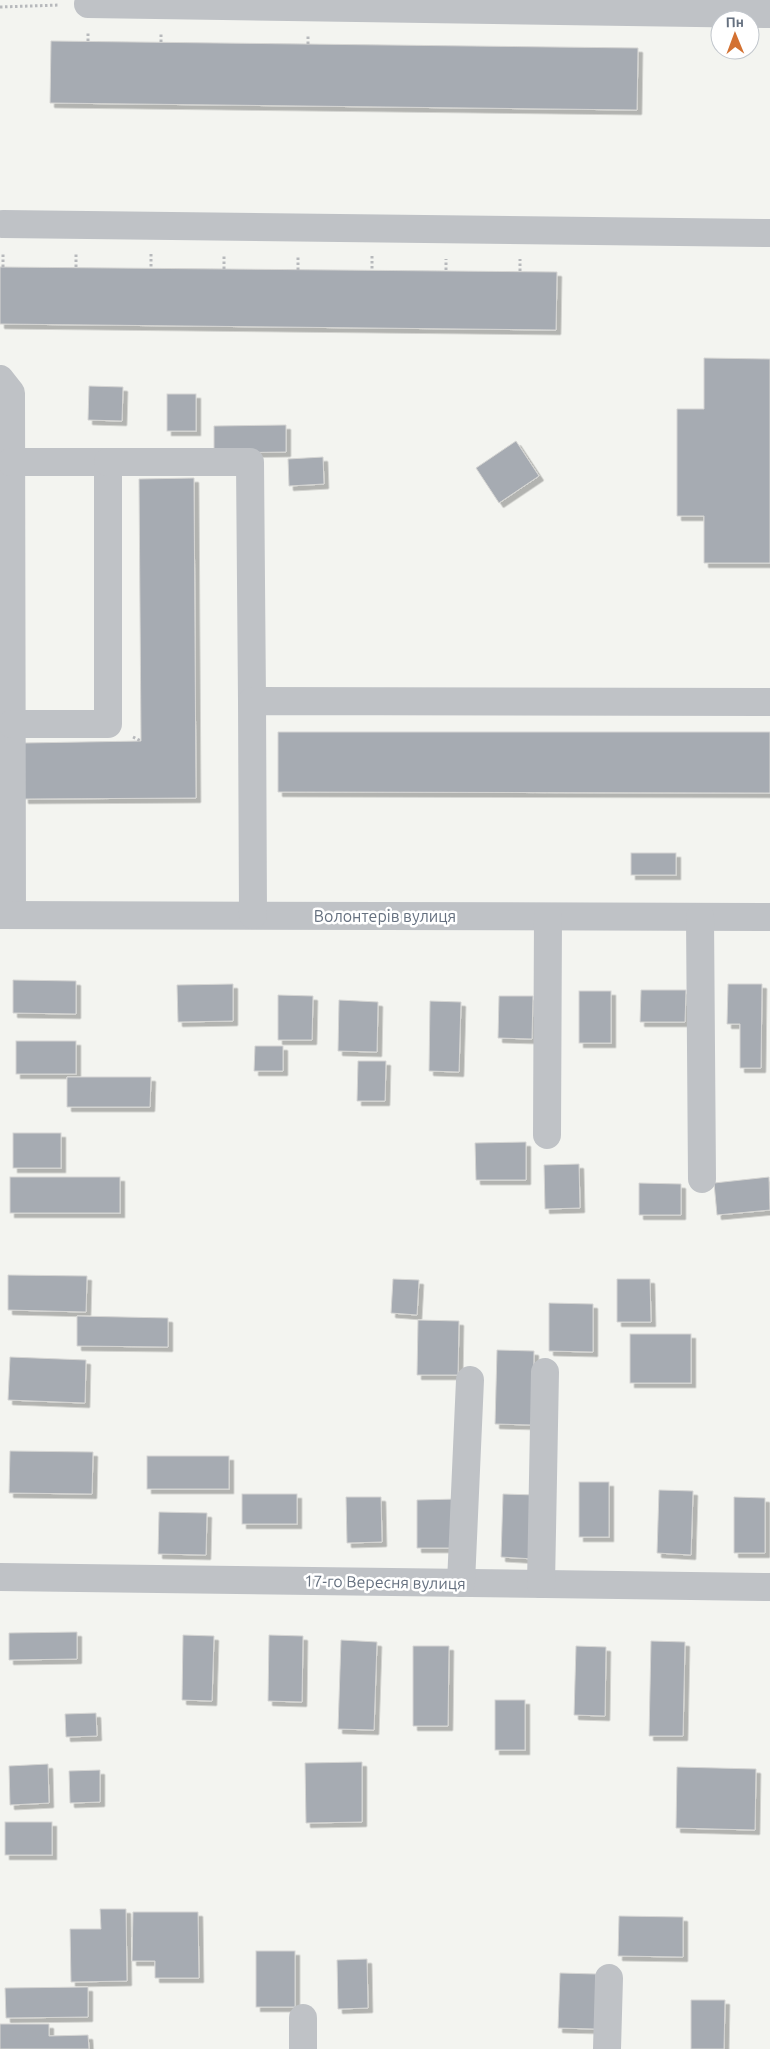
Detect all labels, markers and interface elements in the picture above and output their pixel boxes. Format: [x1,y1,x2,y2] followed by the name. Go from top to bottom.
[710,10,760,60] north arrow
[725,14,744,30] text: Пн
[314,907,456,925] street label: Волонтерів вулиця
[304,1572,466,1592] street label: 17-го Вересня вулиця

